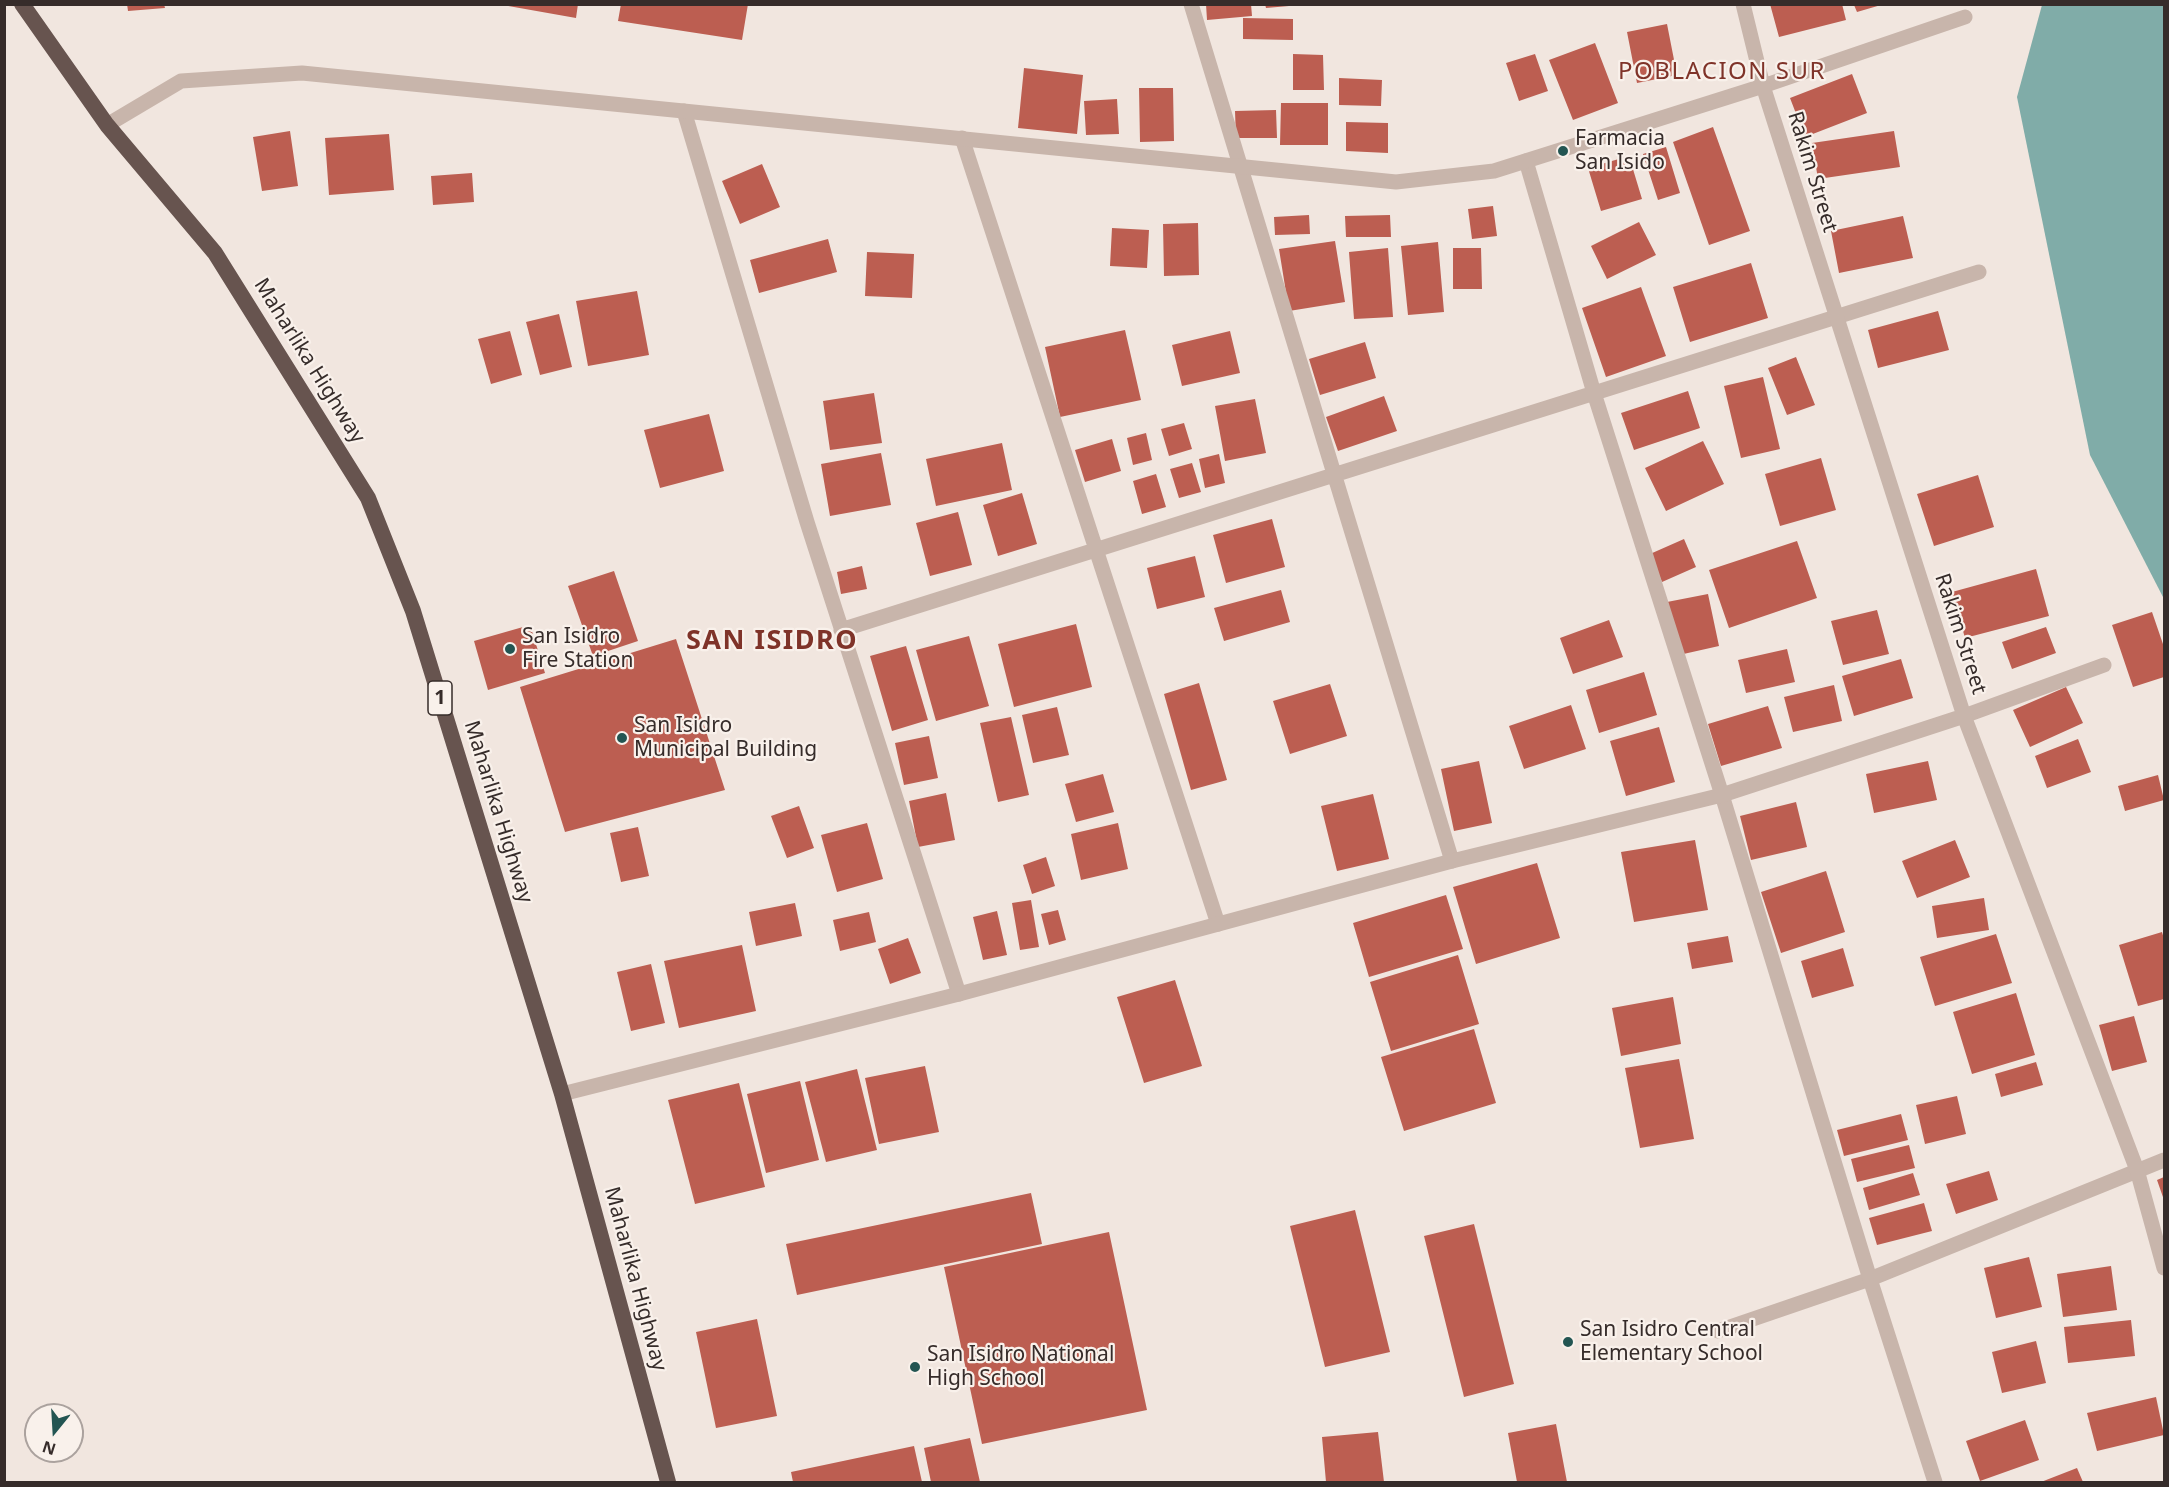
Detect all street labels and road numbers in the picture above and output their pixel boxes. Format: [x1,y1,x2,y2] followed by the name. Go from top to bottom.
[1782,108,1842,236] street label: Rakim Street
[248,274,370,448] street label: Maharlika Highway
[1929,571,1991,697] street label: Rakim Street
[428,681,452,715] road number: 1
[458,718,538,906] street label: Maharlika Highway
[598,1184,672,1374] street label: Maharlika Highway

